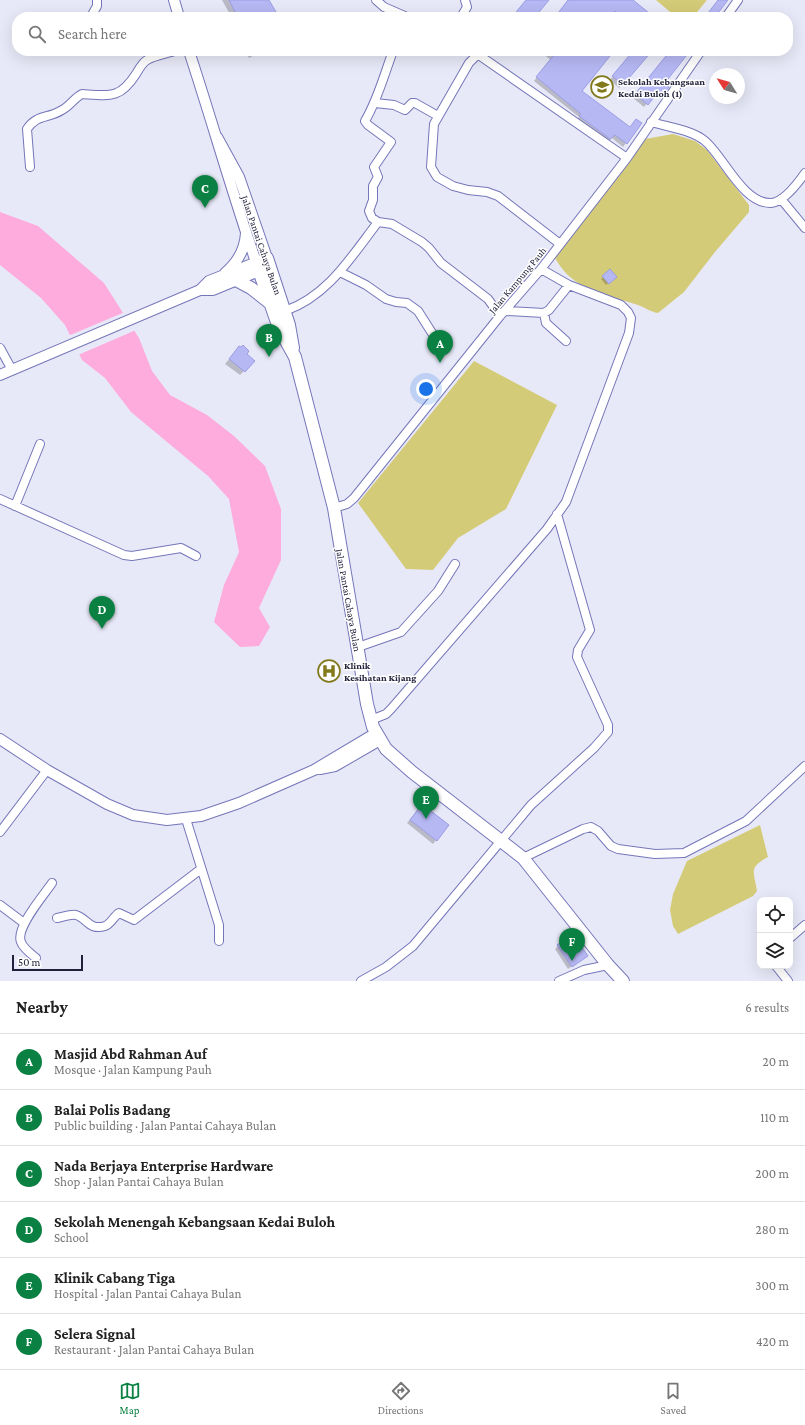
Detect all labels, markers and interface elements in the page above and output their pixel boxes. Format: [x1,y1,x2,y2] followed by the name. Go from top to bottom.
[12,12,793,56] search box
[26,23,48,45] icon: search
[58,26,127,42] text: Search here
[709,68,745,104] north arrow
[589,74,615,100] school or university icon: Sekolah Kebangsaan Kedai Buloh (1)
[618,76,705,100] place label: Sekolah Kebangsaan Kedai Buloh (1)
[192,175,218,208] pin: C
[239,193,284,297] street label: Jalan Pantai Cahaya Bulan
[486,244,549,316] street label: Jalan Kampung Pauh
[256,324,282,357] pin: B
[427,330,453,363] pin: A
[416,379,436,399] your location
[334,547,363,653] street label: Jalan Pantai Cahaya Bulan
[89,596,115,629] pin: D
[316,658,342,684] hospital icon: Klinik Kesihatan Kijang
[344,660,416,684] place label: Klinik Kesihatan Kijang
[413,786,439,819] pin: E
[757,897,793,969] map controls
[757,897,793,933] button: locate
[559,928,585,961] pin: F
[757,933,793,969] button: layers
[12,953,83,972] scale bar
[18,956,40,968] text: 50 m
[16,998,68,1017] text: Nearby
[745,1000,789,1015] text: 6 results
[54,1046,207,1062] text: Masjid Abd Rahman Auf
[25,1054,33,1069] text: A
[763,1054,789,1069] text: 20 m
[54,1062,212,1077] text: Mosque · Jalan Kampung Pauh
[54,1102,170,1118] text: Balai Polis Badang
[25,1110,33,1125] text: B
[760,1110,789,1125] text: 110 m
[54,1118,276,1133] text: Public building · Jalan Pantai Cahaya Bulan
[54,1158,273,1174] text: Nada Berjaya Enterprise Hardware
[25,1166,33,1181] text: C
[755,1166,789,1181] text: 200 m
[54,1174,224,1189] text: Shop · Jalan Pantai Cahaya Bulan
[54,1214,335,1230] text: Sekolah Menengah Kebangsaan Kedai Buloh
[25,1222,33,1237] text: D
[756,1222,789,1237] text: 280 m
[54,1230,89,1245] text: School
[54,1270,175,1286] text: Klinik Cabang Tiga
[25,1278,33,1293] text: E
[755,1278,789,1293] text: 300 m
[54,1286,241,1301] text: Hospital · Jalan Pantai Cahaya Bulan
[54,1326,135,1342] text: Selera Signal
[26,1334,32,1349] text: F
[756,1334,789,1349] text: 420 m
[54,1342,254,1357] text: Restaurant · Jalan Pantai Cahaya Bulan
[119,1380,141,1416] tab: Map
[378,1380,423,1416] tab: Directions
[661,1380,686,1416] tab: Saved

